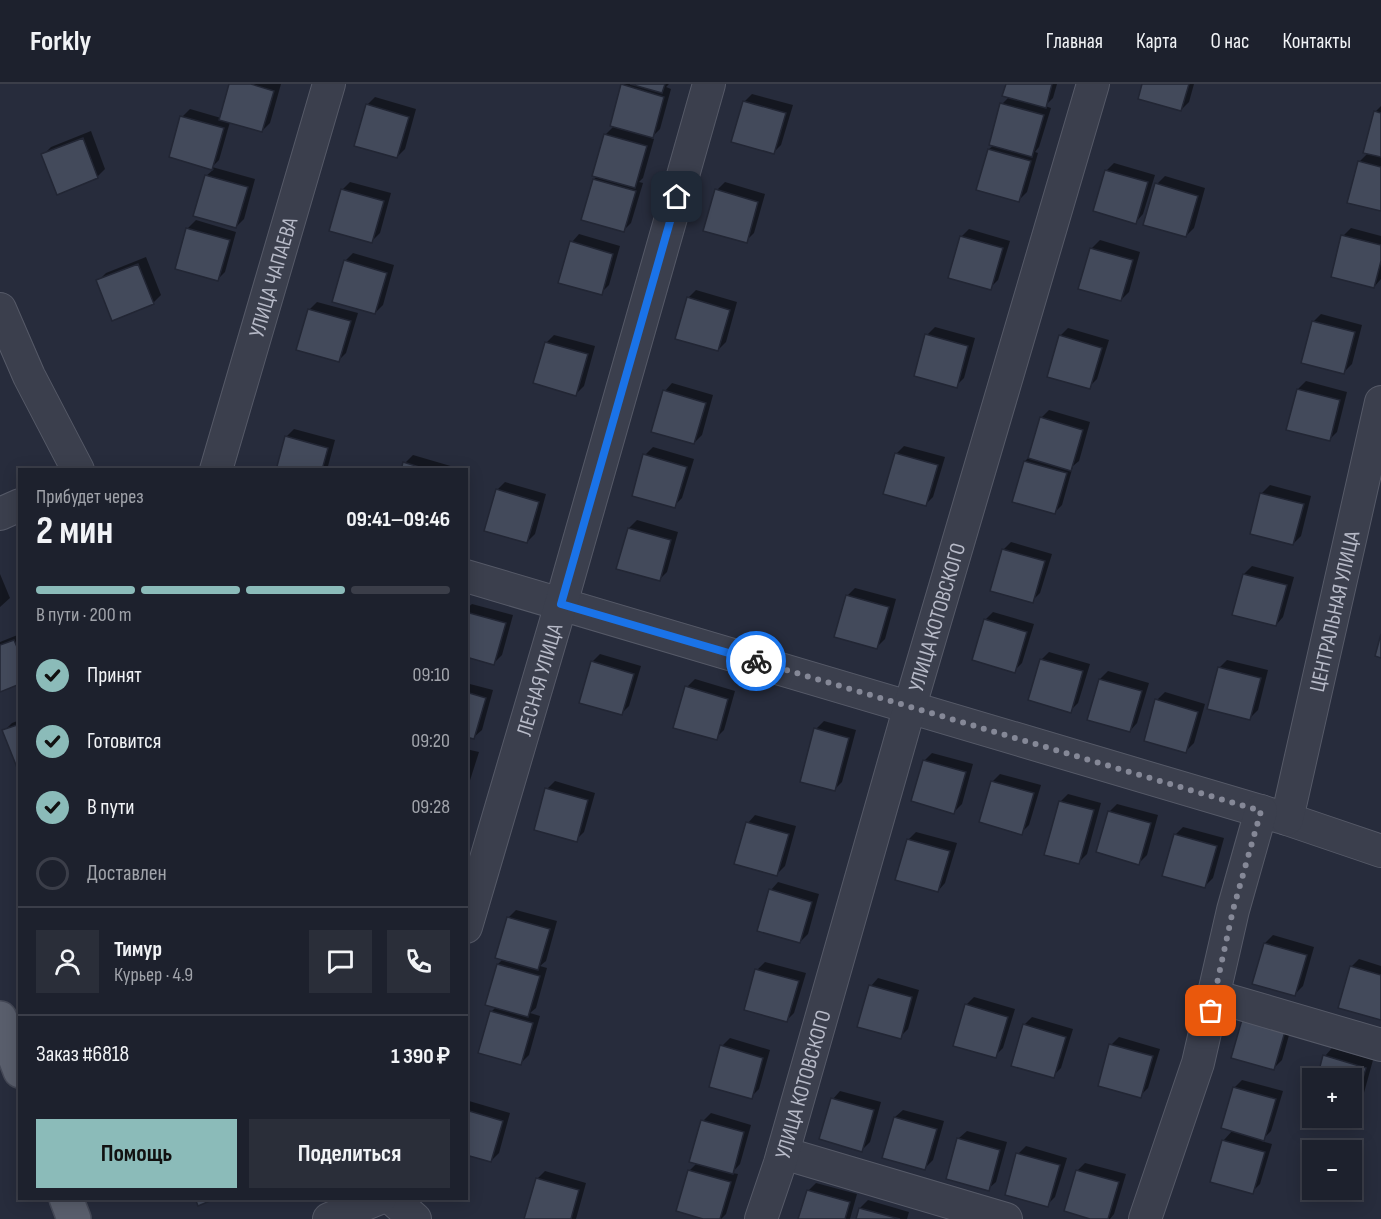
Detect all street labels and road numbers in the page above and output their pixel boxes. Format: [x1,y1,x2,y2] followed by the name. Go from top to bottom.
[244,214,304,341] street label: УЛИЦА ЧАПАЕВА
[1304,528,1367,695] street label: ЦЕНТРАЛЬНАЯ УЛИЦА
[903,540,972,695] street label: УЛИЦА КОТОВСКОГО
[511,620,570,739] street label: ЛЕСНАЯ УЛИЦА
[770,1007,838,1162] street label: УЛИЦА КОТОВСКОГО

